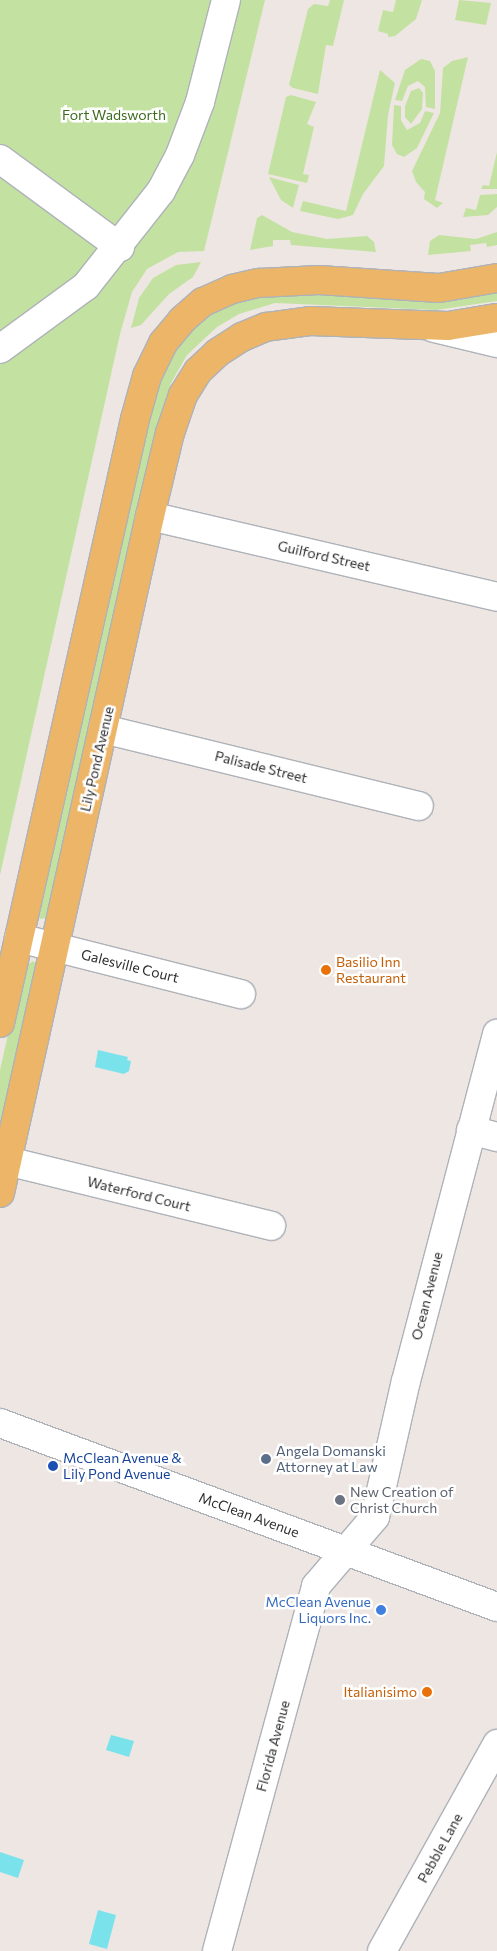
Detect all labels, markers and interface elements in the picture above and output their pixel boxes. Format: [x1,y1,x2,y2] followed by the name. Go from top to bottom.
[62,107,166,123] park label: Fort Wadsworth
[276,537,372,575] street label: Guilford Street
[77,705,117,813] street label: Lily Pond Avenue
[213,747,309,787] street label: Palisade Street
[80,946,180,986] street label: Galesville Court
[336,954,406,986] place label: Basilio Inn Restaurant
[320,964,332,976] marker: Basilio Inn Restaurant
[85,1173,193,1215] street label: Waterford Court
[408,1250,446,1342] street label: Ocean Avenue
[276,1443,386,1475] place label: Angela Domanski Attorney at Law
[63,1450,181,1482] place label: McClean Avenue & Lily Pond Avenue
[260,1453,272,1465] marker: Angela Domanski Attorney at Law
[47,1460,59,1472] marker: McClean Avenue & Lily Pond Avenue
[350,1484,453,1516] place label: New Creation of Christ Church
[197,1489,301,1541] street label: McClean Avenue
[334,1494,346,1506] marker: New Creation of Christ Church
[265,1594,371,1626] place label: McClean Avenue Liquors Inc.
[375,1604,387,1616] marker: McClean Avenue Liquors Inc.
[343,1684,417,1700] place label: Italianisimo
[421,1686,433,1698] marker: Italianisimo
[253,1698,293,1794] street label: Florida Avenue
[414,1810,466,1886] street label: Pebble Lane

